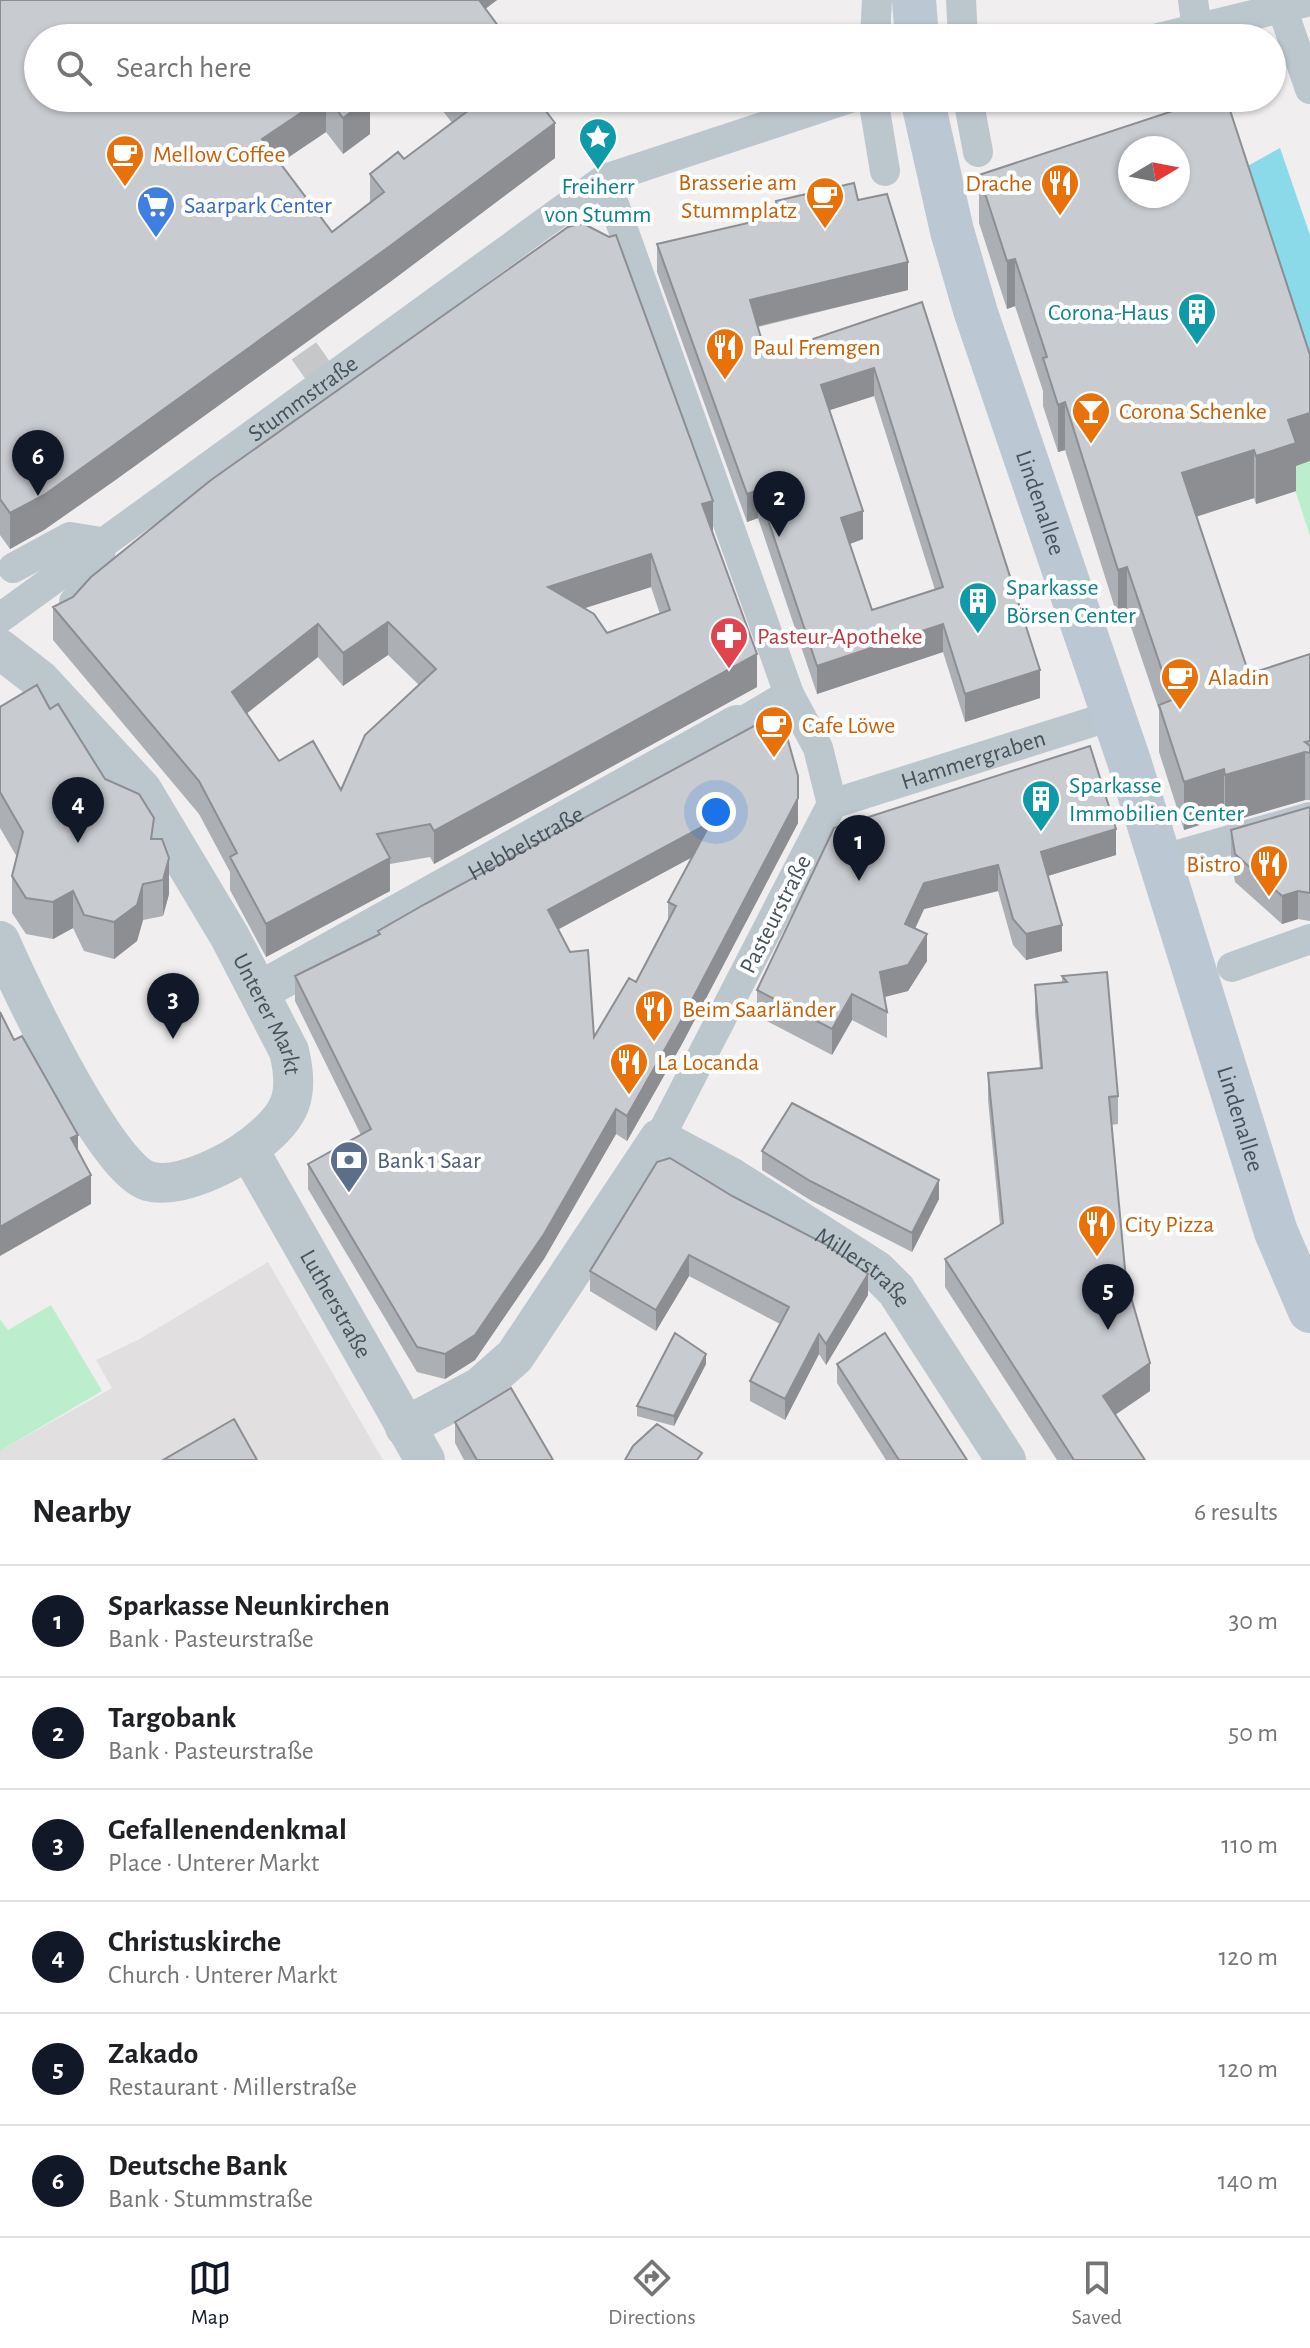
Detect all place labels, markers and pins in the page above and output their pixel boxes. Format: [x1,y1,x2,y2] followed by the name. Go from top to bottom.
[577,116,619,171] place icon: Freiherr von Stumm
[104,133,146,188] cafe icon: Mellow Coffee
[153,143,285,167] place label: Mellow Coffee
[1039,162,1081,217] restaurant icon: Drache
[678,171,797,223] place label: Brasserie am Stummplatz
[965,172,1032,196] place label: Drache
[545,175,651,227] place label: Freiherr von Stumm
[804,175,846,230] cafe icon: Brasserie am Stummplatz
[135,184,177,239] supermarket icon: Saarpark Center
[184,194,332,218] place label: Saarpark Center
[1176,291,1218,346] building icon: Corona-Haus
[1048,301,1169,325] place label: Corona-Haus
[704,326,746,381] restaurant icon: Paul Fremgen
[753,336,881,360] place label: Paul Fremgen
[1070,390,1112,445] bar icon: Corona Schenke
[1119,400,1267,424] place label: Corona Schenke
[12,430,64,496] pin: 6
[753,471,805,537] pin: 2
[1006,576,1136,628] place label: Sparkasse Börsen Center
[957,580,999,635] building icon: Sparkasse Börsen Center
[708,615,750,670] pharmacy icon: Pasteur-Apotheke
[757,625,923,649] place label: Pasteur-Apotheke
[1159,656,1201,711] cafe icon: Aladin
[1208,666,1270,690] place label: Aladin
[753,704,795,759] cafe icon: Cafe Löwe
[802,714,895,738] place label: Cafe Löwe
[1069,774,1244,826] place label: Sparkasse Immobilien Center
[52,777,104,843] pin: 4
[1020,778,1062,833] building icon: Sparkasse Immobilien Center
[833,815,885,881] pin: 1
[1248,843,1290,898] restaurant icon: Bistro
[1186,853,1241,877] place label: Bistro
[147,973,199,1039] pin: 3
[633,988,675,1043] restaurant icon: Beim Saarländer
[682,998,836,1022] place label: Beim Saarländer
[608,1041,650,1096] restaurant icon: La Locanda
[657,1051,759,1075] place label: La Locanda
[328,1139,370,1194] bank icon: Bank 1 Saar
[377,1149,481,1173] place label: Bank 1 Saar
[1076,1203,1118,1258] restaurant icon: City Pizza
[1125,1213,1214,1237] place label: City Pizza
[1082,1264,1134,1330] pin: 5

